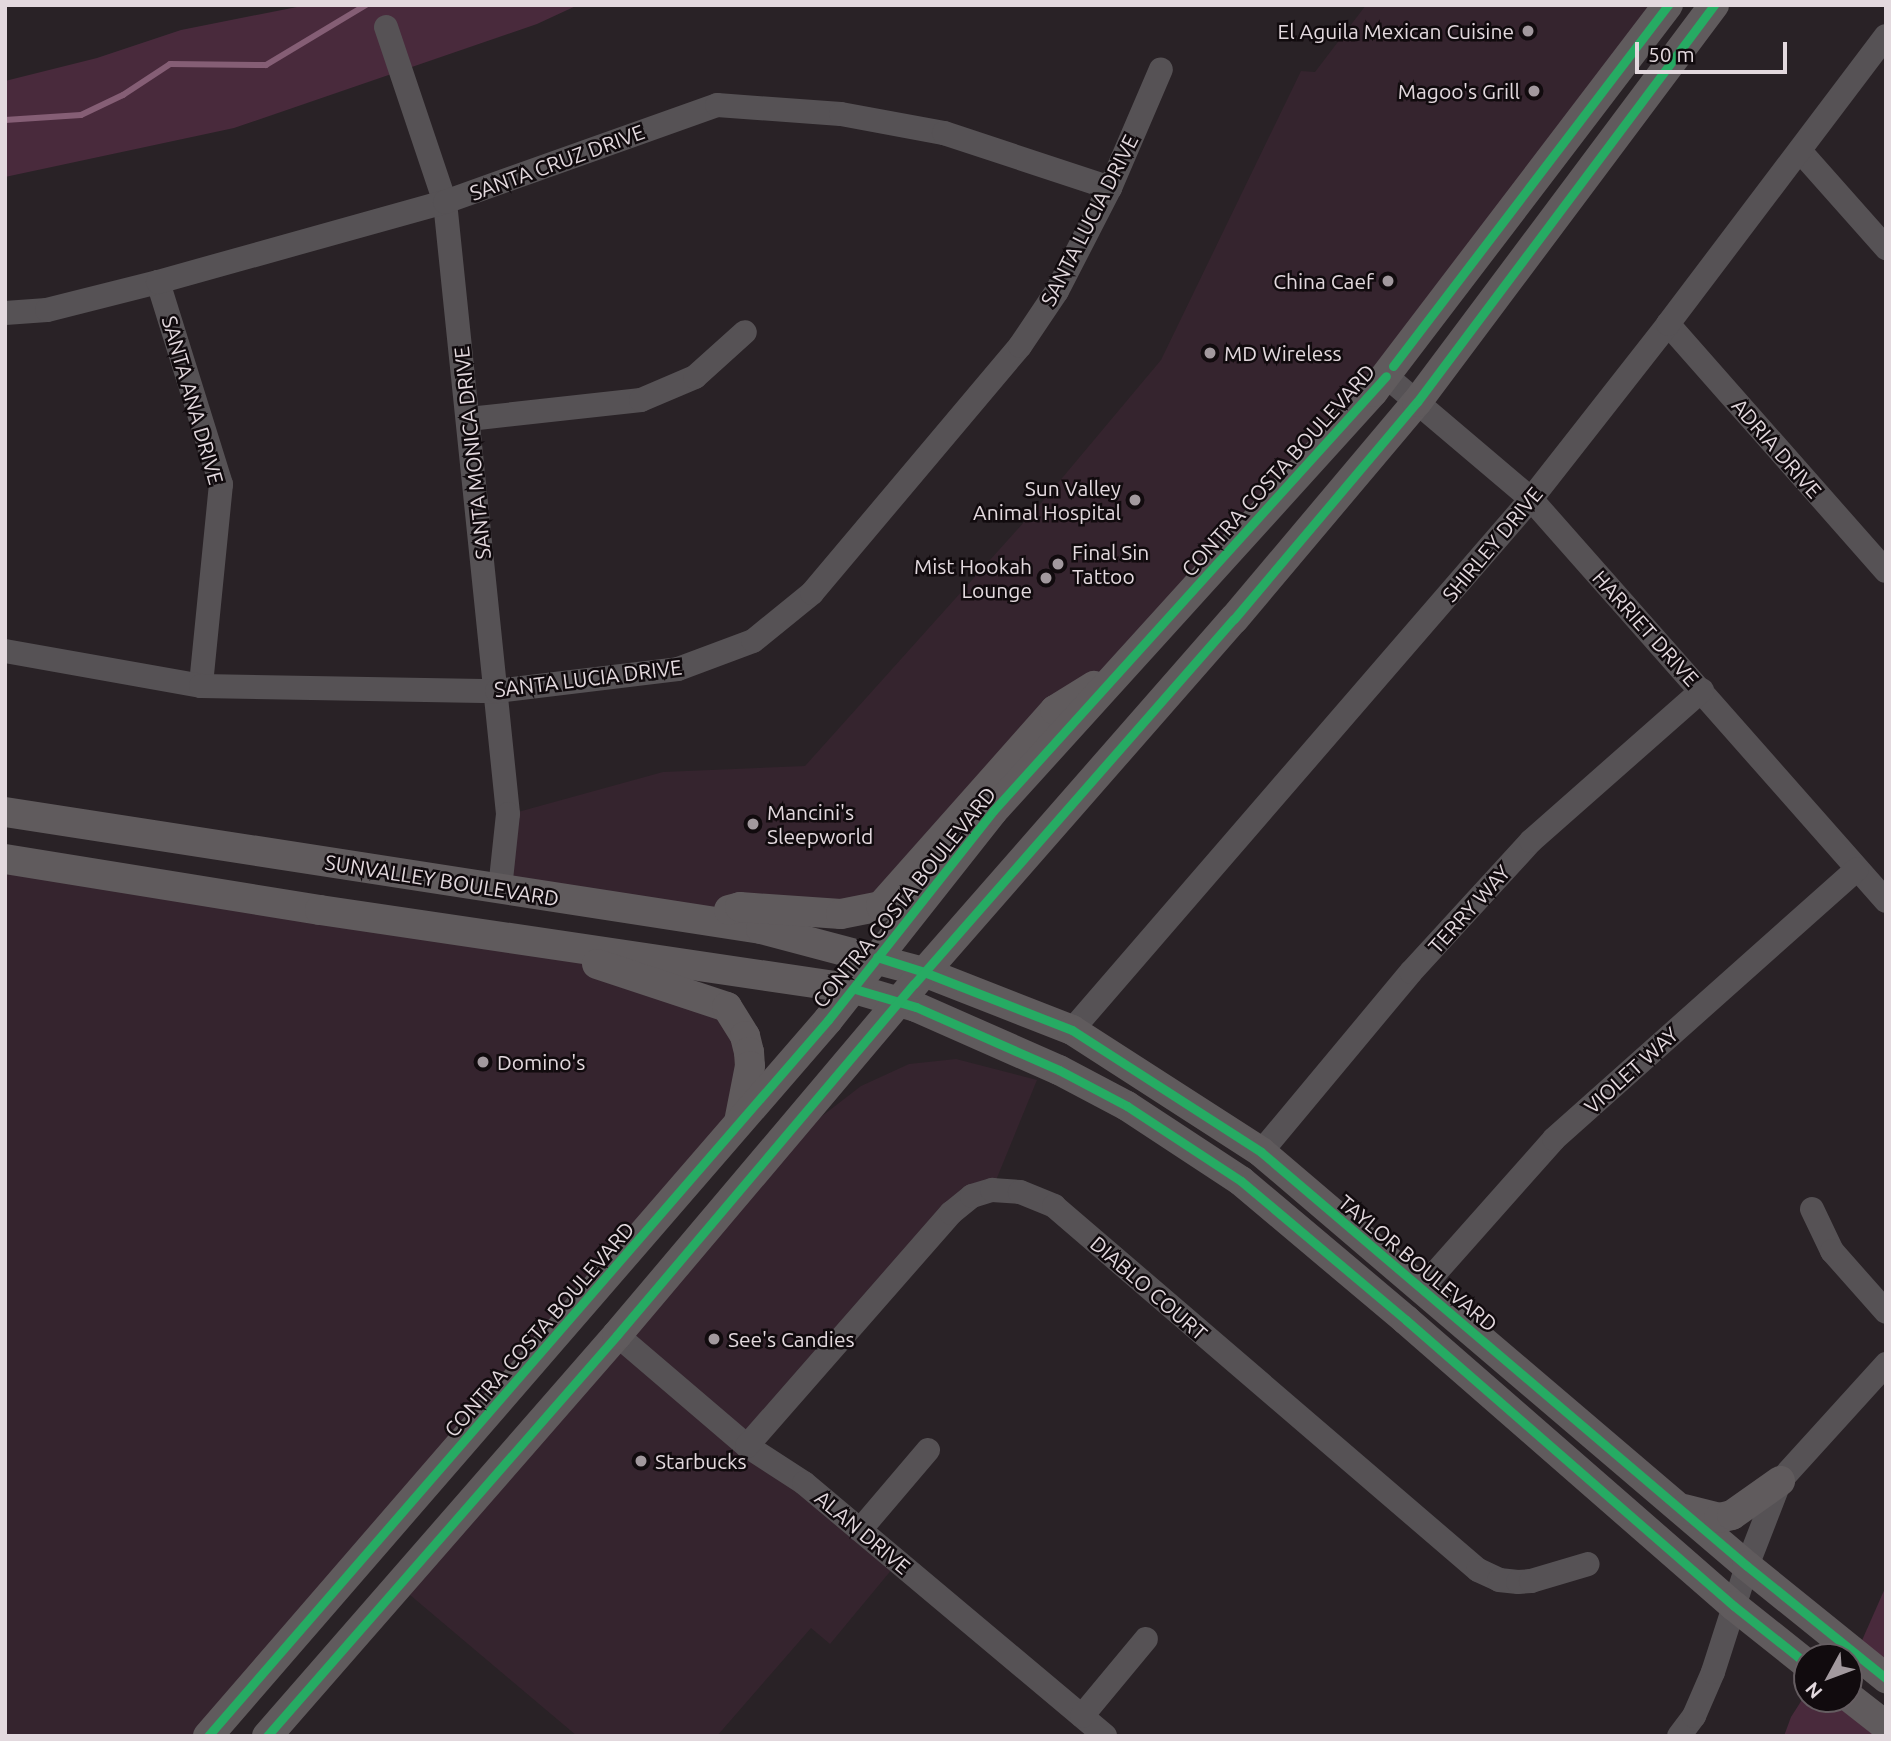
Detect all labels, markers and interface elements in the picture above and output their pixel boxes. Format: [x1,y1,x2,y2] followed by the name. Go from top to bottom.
[1278,18,1514,44] place label: El Aguila Mexican Cuisine
[1520,23,1536,39] marker: El Aguila Mexican Cuisine
[1639,28,1791,72] scale bar
[1648,42,1695,66] text: 50 m
[1398,78,1520,104] place label: Magoo's Grill
[1526,83,1542,99] marker: Magoo's Grill
[466,119,648,205] street label: SANTA CRUZ DRIVE
[1035,130,1143,310] street label: SANTA LUCIA DRIVE
[1273,268,1374,294] place label: China Caef
[1380,273,1396,289] marker: China Caef
[157,313,229,487] street label: SANTA ANA DRIVE
[1224,340,1342,366] place label: MD Wireless
[448,345,496,561] street label: SANTA MONICA DRIVE
[1202,345,1218,361] marker: MD Wireless
[1176,359,1380,581] street label: CONTRA COSTA BOULEVARD
[1727,393,1827,503] street label: ADRIA DRIVE
[973,475,1121,525] place label: Sun Valley Animal Hospital
[1437,482,1547,606] street label: SHIRLEY DRIVE
[1127,492,1143,508] marker: Sun Valley Animal Hospital
[1072,539,1149,589] place label: Final Sin Tattoo
[914,553,1032,603] place label: Mist Hookah Lounge
[1050,556,1066,572] marker: Final Sin Tattoo
[1588,565,1704,691] street label: HARRIET DRIVE
[1038,570,1054,586] marker: Mist Hookah Lounge
[493,654,683,702] street label: SANTA LUCIA DRIVE
[807,781,1001,1013] street label: CONTRA COSTA BOULEVARD
[767,799,873,849] place label: Mancini's Sleepworld
[745,816,761,832] marker: Mancini's Sleepworld
[323,849,561,911] street label: SUNVALLEY BOULEVARD
[1423,860,1515,958] street label: TERRY WAY
[1579,1021,1683,1119] street label: VIOLET WAY
[497,1049,585,1075] place label: Domino's
[475,1054,491,1070] marker: Domino's
[1334,1189,1502,1337] street label: TAYLOR BOULEVARD
[439,1216,639,1442] street label: CONTRA COSTA BOULEVARD
[1086,1230,1212,1346] street label: DIABLO COURT
[728,1326,855,1352] place label: See's Candies
[706,1331,722,1347] marker: See's Candies
[655,1448,747,1474] place label: Starbucks
[633,1453,649,1469] marker: Starbucks
[810,1485,916,1579] street label: ALAN DRIVE
[1793,1643,1863,1713] north arrow
[1801,1678,1827,1703] text: N

